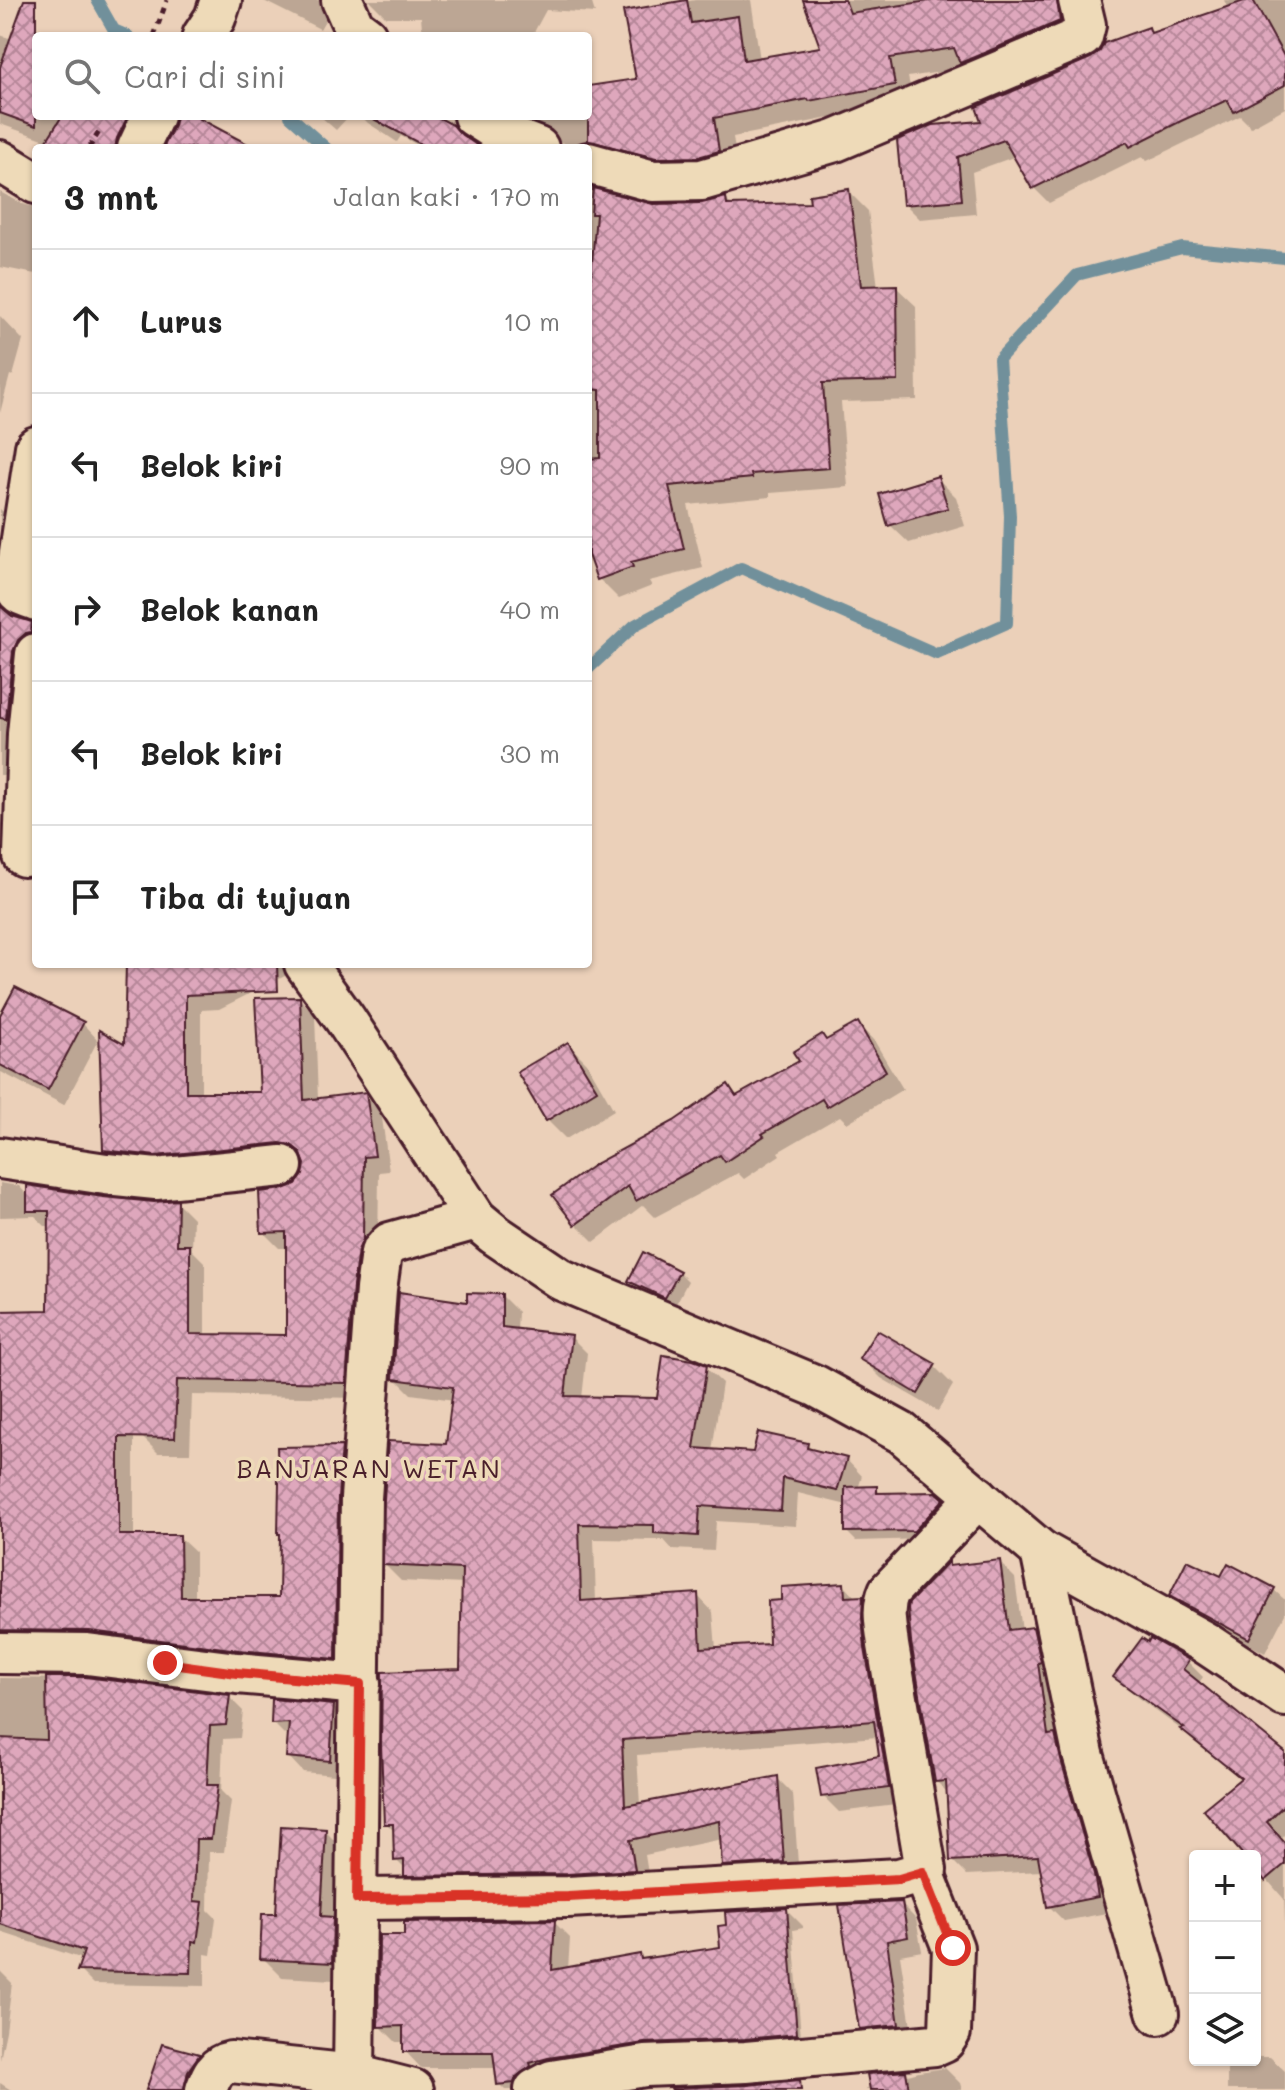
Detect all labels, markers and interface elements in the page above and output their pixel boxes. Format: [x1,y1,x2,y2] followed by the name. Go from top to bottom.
[32,32,592,120] search box
[60,54,104,98] icon: search
[124,56,285,96] text: Cari di sini
[64,174,158,219] text: 3 mnt
[333,179,560,213] text: Jalan kaki · 170 m
[64,299,108,343] icon: ahead
[140,301,223,341] text: Lurus
[503,304,560,338] text: 10 m
[64,443,108,487] icon: left
[140,445,283,485] text: Belok kiri
[500,448,560,482] text: 90 m
[64,587,108,631] icon: right
[140,589,319,629] text: Belok kanan
[500,592,560,626] text: 40 m
[64,731,108,775] icon: left
[140,733,283,773] text: Belok kiri
[500,736,560,770] text: 30 m
[64,875,108,919] icon: arrive
[140,877,351,917] text: Tiba di tujuan
[236,1451,502,1485] district label: BANJARAN WETAN
[147,1645,183,1681] route end
[1189,1850,1261,2066] map controls
[1189,1850,1261,1922] button: +
[1189,1922,1261,1994] button: −
[935,1930,971,1966] route start
[1189,1994,1261,2066] button: layers

